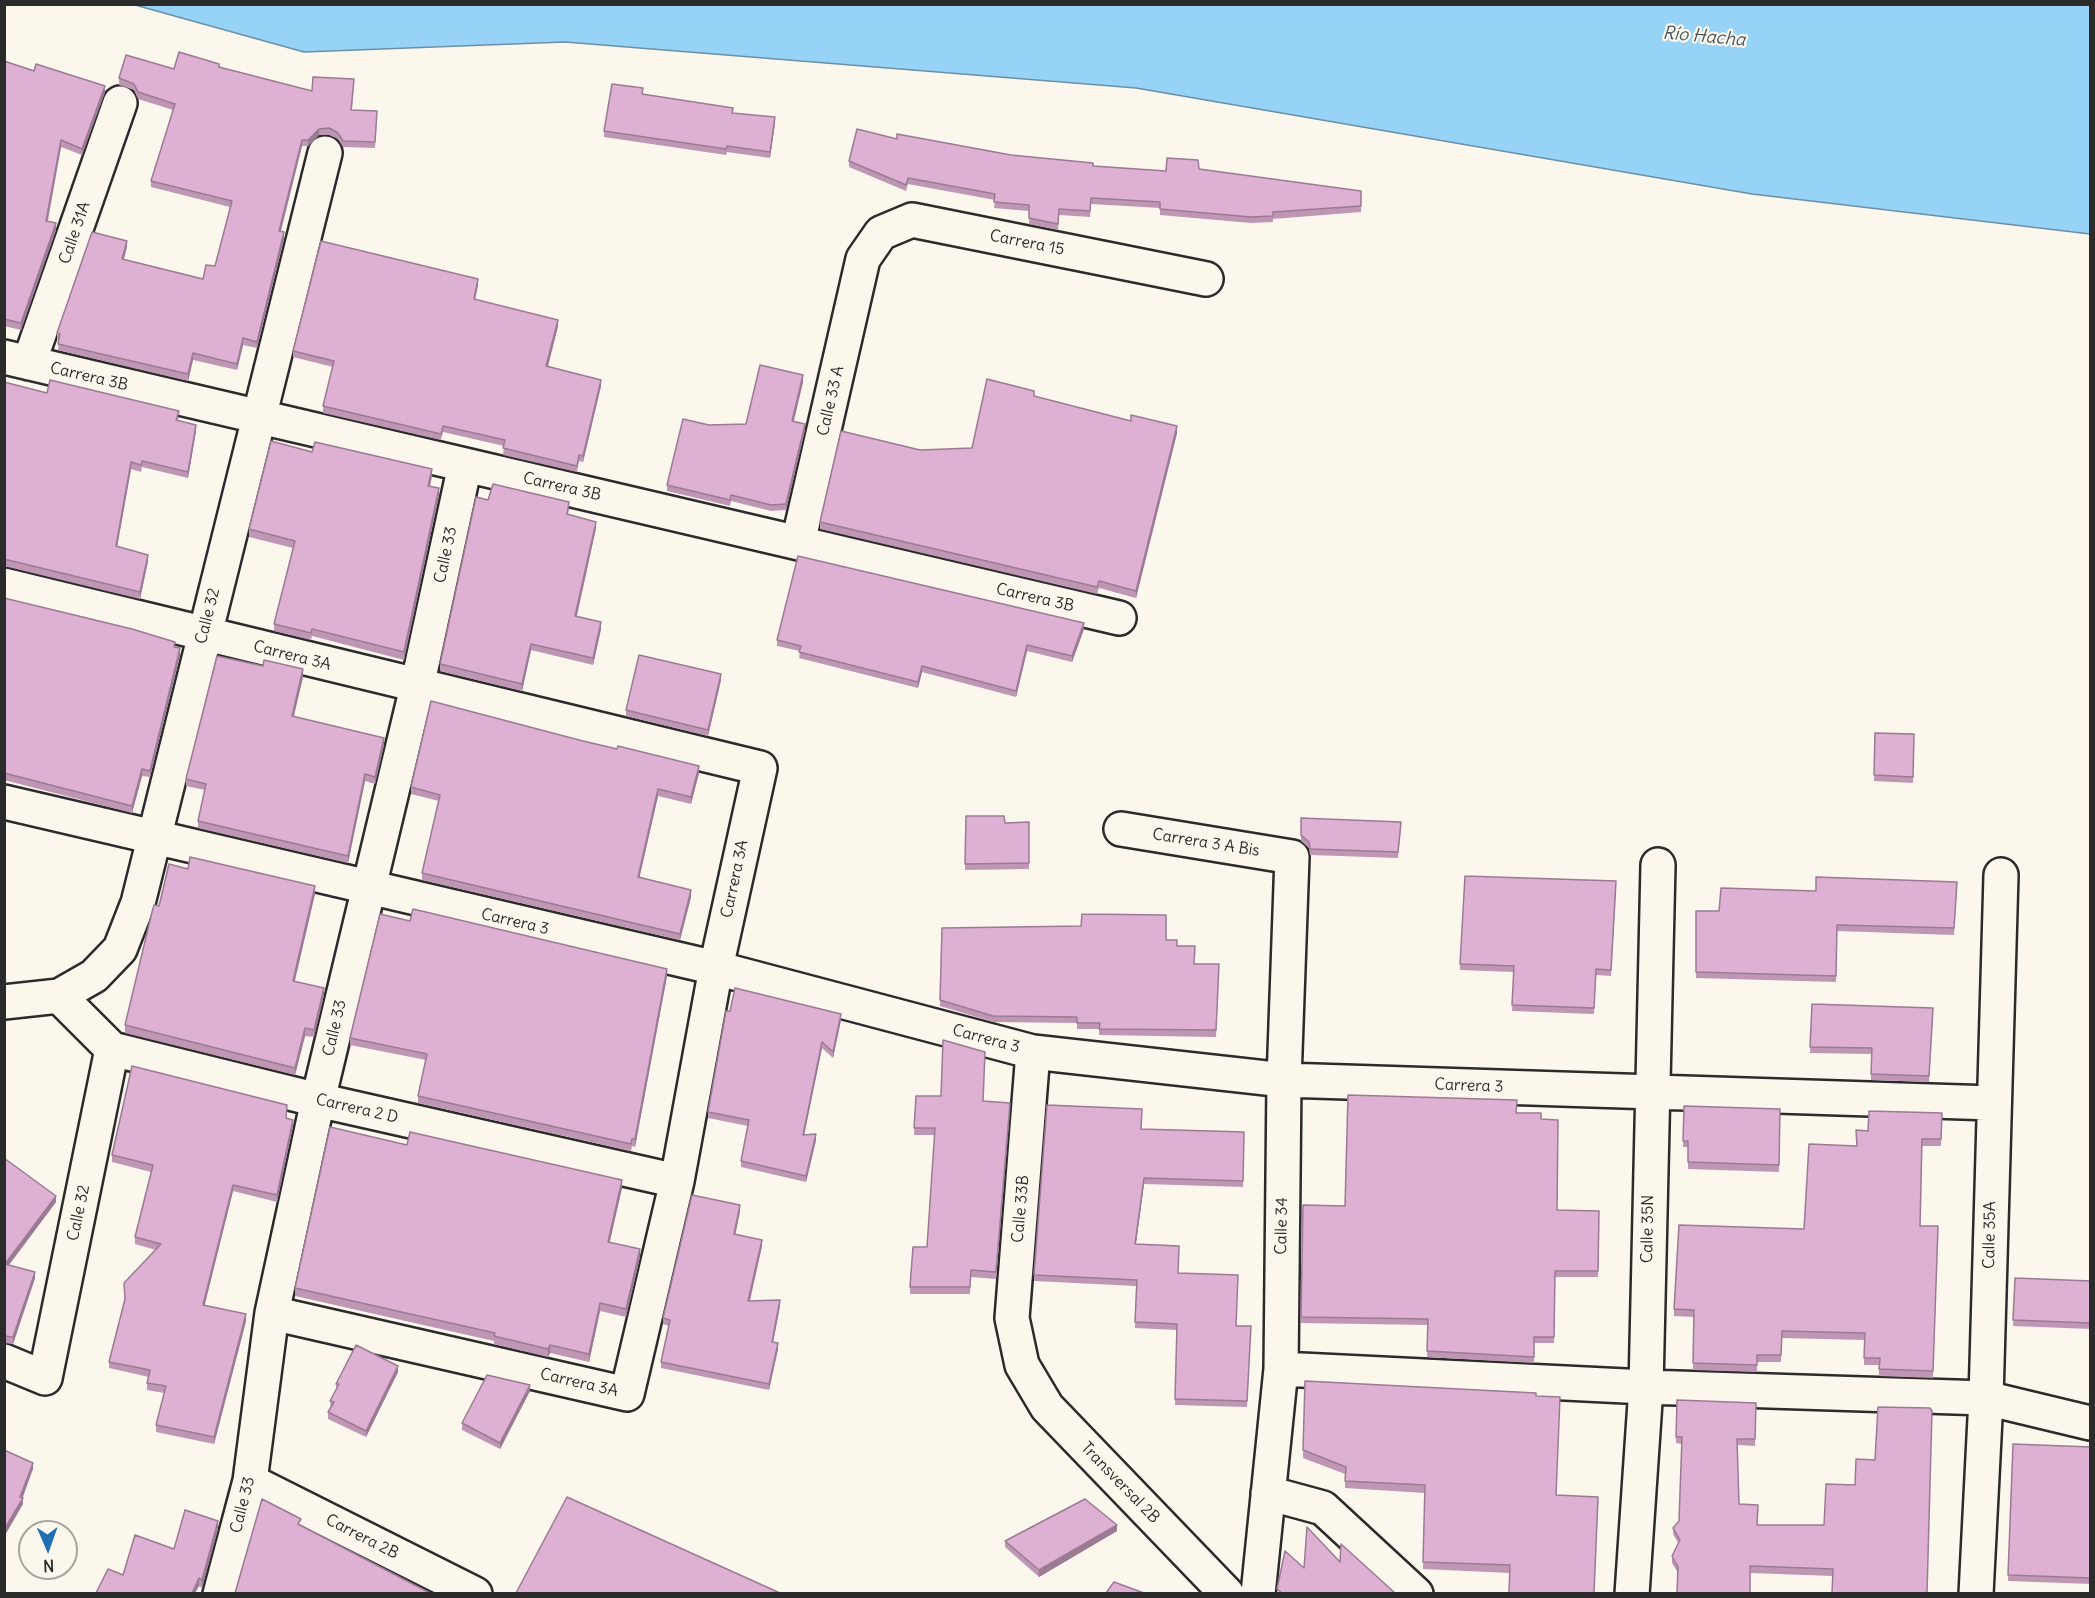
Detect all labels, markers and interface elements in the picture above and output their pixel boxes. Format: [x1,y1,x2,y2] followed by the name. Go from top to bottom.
[1662,23,1746,51] water label: Río Hacha
[55,199,95,267] street label: Calle 31A
[988,226,1066,260] street label: Carrera 15
[48,359,130,395] street label: Carrera 3B
[814,364,848,438] street label: Calle 33 A
[521,469,603,505] street label: Carrera 3B
[431,525,461,585] street label: Calle 33
[994,580,1076,616] street label: Carrera 3B
[192,586,224,646] street label: Calle 32
[251,637,333,675] street label: Carrera 3A
[1151,825,1261,861] street label: Carrera 3 A Bis
[717,838,753,920] street label: Carrera 3A
[479,905,551,939] street label: Carrera 3
[319,998,351,1058] street label: Calle 33
[950,1021,1022,1057] street label: Carrera 3
[1434,1075,1504,1097] street label: Carrera 3
[314,1090,400,1128] street label: Carrera 2 D
[1008,1174,1034,1244] street label: Calle 33B
[64,1183,94,1243] street label: Calle 32
[1638,1195,1658,1263] street label: Calle 35N
[1272,1197,1292,1255] street label: Calle 34
[1980,1201,2000,1269] street label: Calle 35A
[538,1365,620,1401] street label: Carrera 3A
[1077,1438,1163,1528] street label: Transversal 2B
[227,1475,259,1535] street label: Calle 33
[322,1510,402,1564] street label: Carrera 2B
[18,1520,78,1580] north arrow
[43,1556,54,1576] text: N

